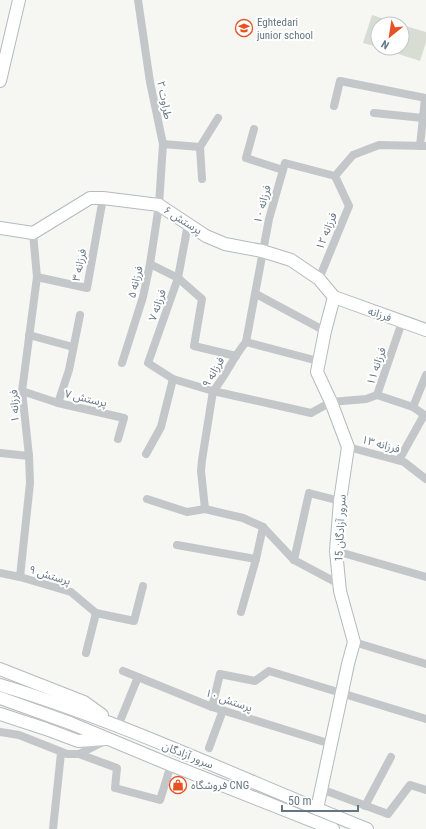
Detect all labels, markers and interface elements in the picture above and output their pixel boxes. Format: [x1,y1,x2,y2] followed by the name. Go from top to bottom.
[256,16,313,42] place label: Eghtedari junior school
[370,16,410,56] north arrow
[234,18,254,38] school or university icon: Eghtedari junior school
[379,37,391,52] text: N
[154,80,175,120] street label: طراوت ۲
[251,183,274,225] street label: فرزانه ۱۰
[161,204,204,238] street label: پرستش ۶
[313,211,340,252] street label: فرزانه ۱۲
[70,248,89,282] street label: فرزانه ۳
[125,265,146,300] street label: فرزانه ۵
[146,287,169,323] street label: فرزانه ۷
[366,304,393,325] street label: فرزانه
[364,345,389,387] street label: فرزانه ۱۱
[200,355,227,390] street label: فرزانه ۹
[63,387,108,411] street label: پرستش ۷
[7,389,22,423] street label: فرزانه ۱
[360,433,402,456] street label: فرزانه ۱۳
[332,494,349,562] street label: سرور آزادگان 15
[27,563,72,589] street label: پرستش ۹
[203,686,254,716] street label: پرستش ۱۰
[160,739,216,772] street label: سرور آزادگان
[168,775,188,795] shop icon: فروشگاه CNG
[191,779,249,792] place label: فروشگاه CNG
[282,787,358,813] scale bar
[288,794,312,808] text: 50 m

